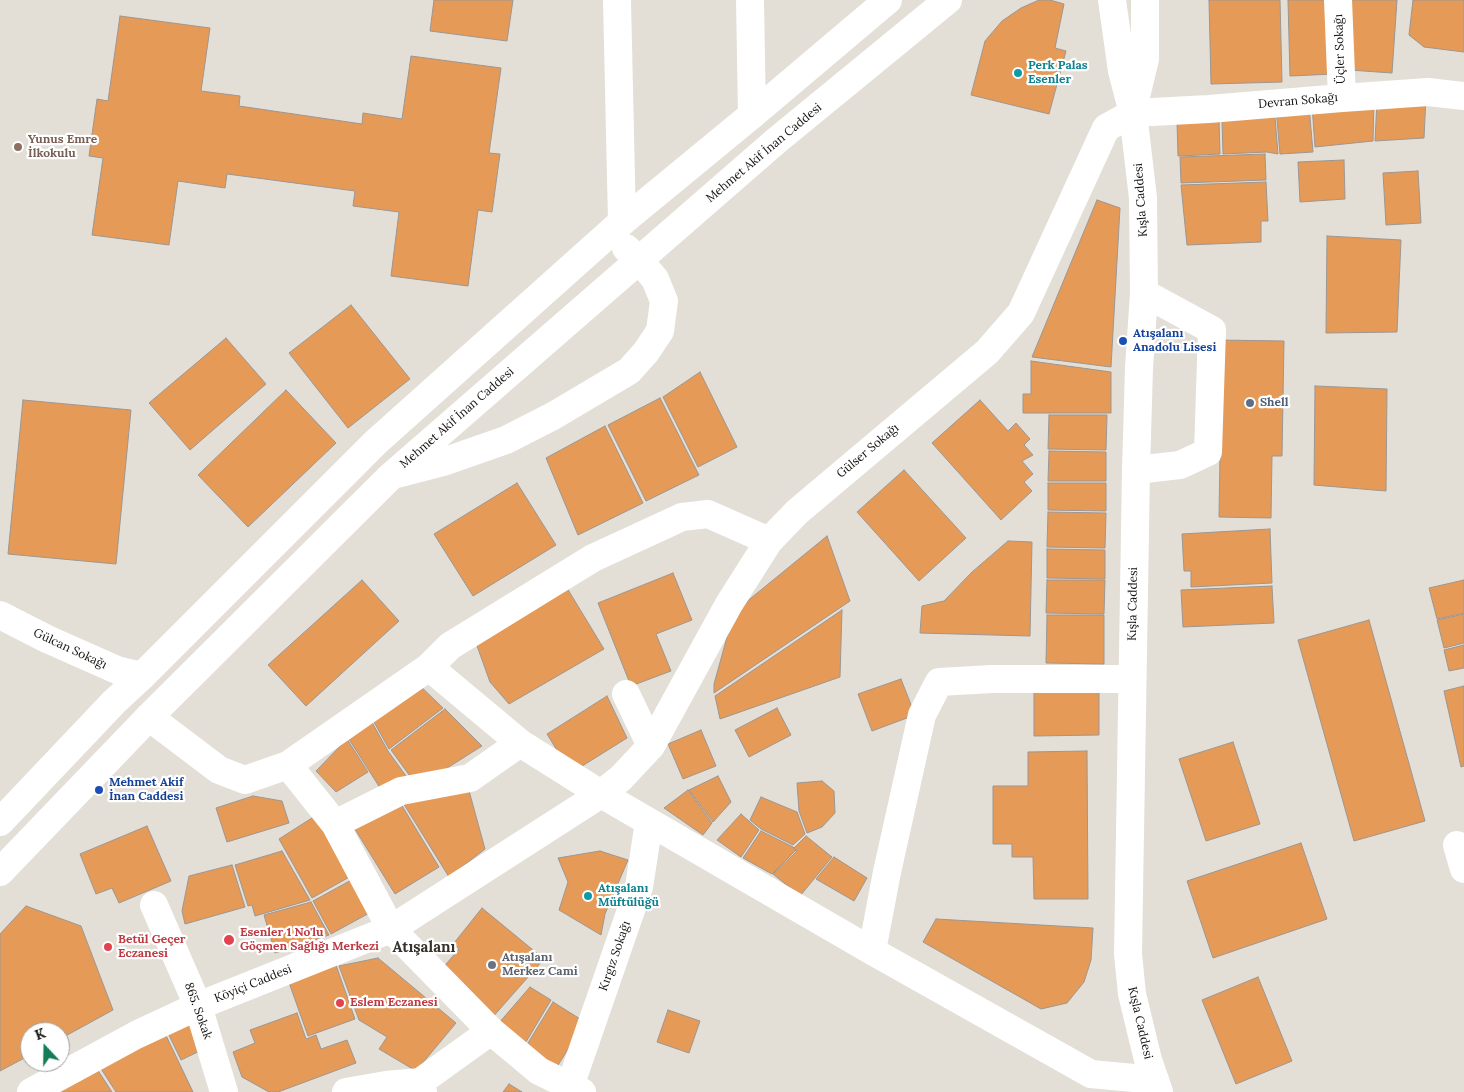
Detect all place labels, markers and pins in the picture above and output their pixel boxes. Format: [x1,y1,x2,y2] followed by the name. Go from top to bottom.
[1028,59,1088,87] place label: Perk Palas Esenler
[1012,67,1024,79] marker: Perk Palas Esenler
[28,133,97,161] place label: Yunus Emre İlkokulu
[12,141,24,153] marker: Yunus Emre İlkokulu
[1133,327,1216,355] place label: Atışalanı Anadolu Lisesi
[1117,335,1129,347] marker: Atışalanı Anadolu Lisesi
[1260,396,1289,410] place label: Shell
[1244,397,1256,409] marker: Shell
[109,776,183,804] place label: Mehmet Akif İnan Caddesi
[93,784,105,796] marker: Mehmet Akif İnan Caddesi
[598,882,659,910] place label: Atışalanı Müftülüğü
[582,890,594,902] marker: Atışalanı Müftülüğü
[240,926,379,954] place label: Esenler 1 No'lu Göçmen Sağlığı Merkezi
[118,933,186,961] place label: Betül Geçer Eczanesi
[222,933,236,947] marker: Esenler 1 No'lu Göçmen Sağlığı Merkezi
[102,941,114,953] marker: Betül Geçer Eczanesi
[502,951,578,979] place label: Atışalanı Merkez Cami
[486,959,498,971] marker: Atışalanı Merkez Cami
[350,996,438,1010] place label: Eslem Eczanesi
[334,997,346,1009] marker: Eslem Eczanesi

